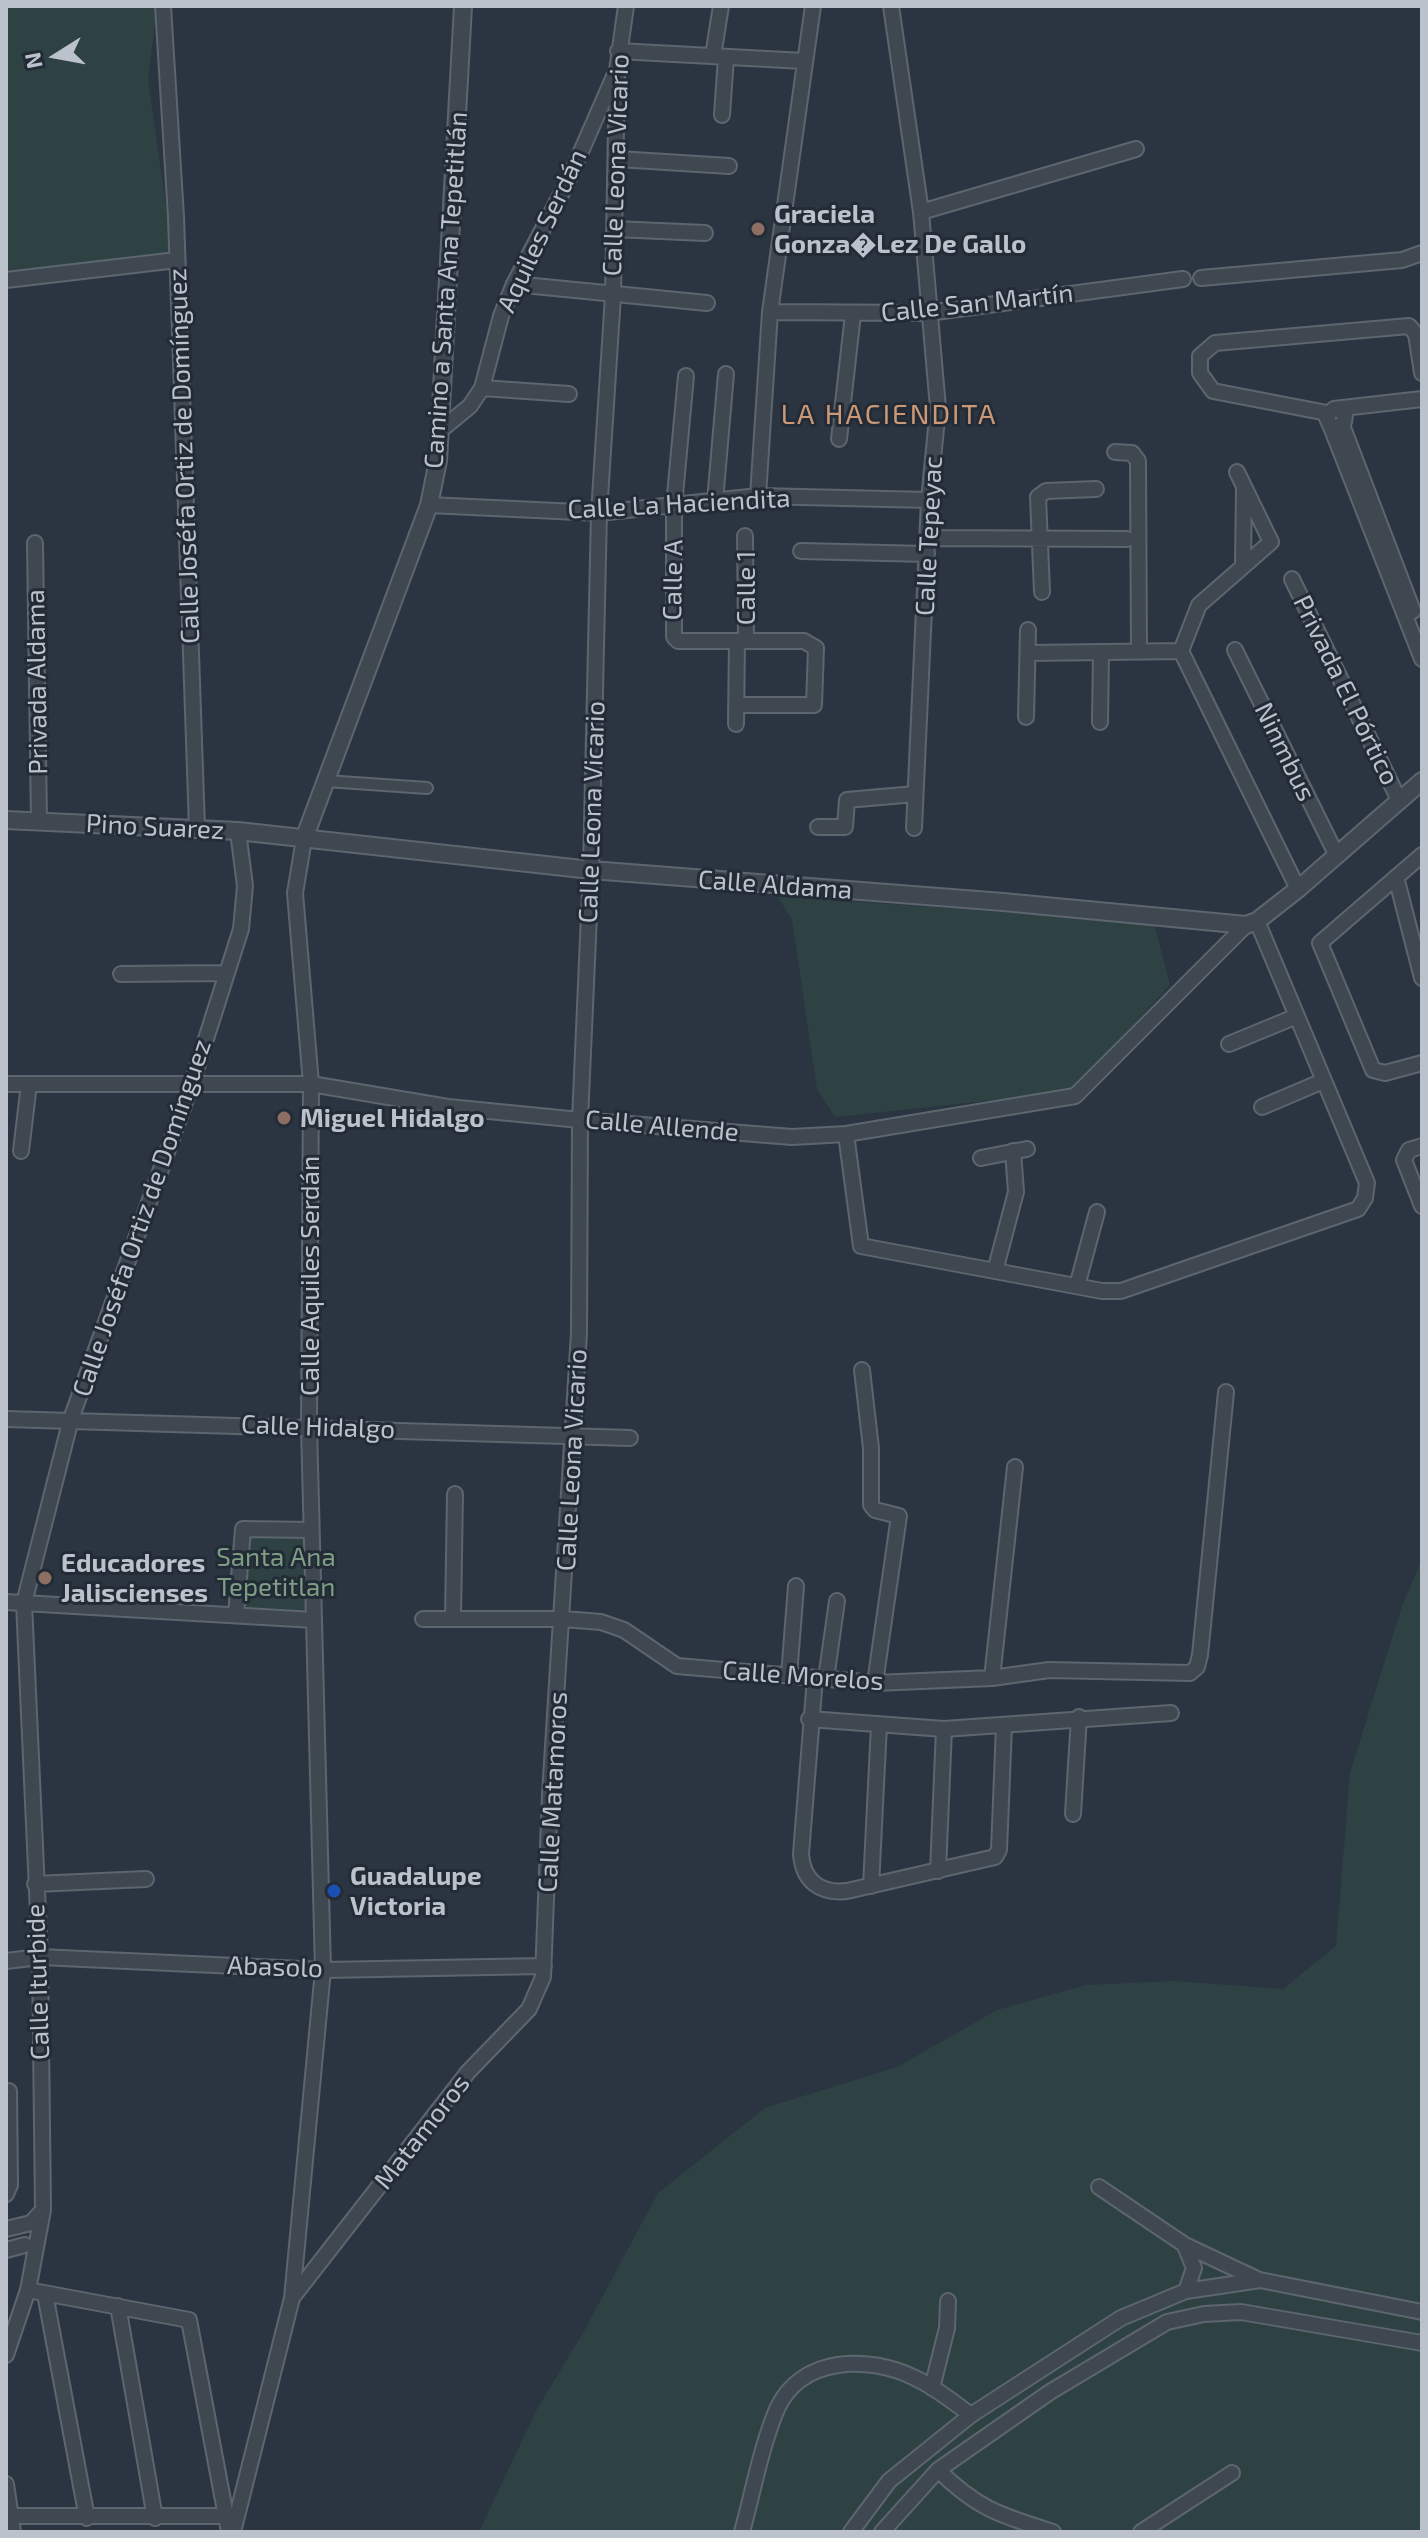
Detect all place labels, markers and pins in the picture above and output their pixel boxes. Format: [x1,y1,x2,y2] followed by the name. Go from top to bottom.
[774,198,1026,260] place label: Graciela Gonza�Lez De Gallo
[749,220,767,238] marker: Graciela Gonza�Lez De Gallo
[300,1102,485,1134] place label: Miguel Hidalgo
[275,1109,293,1127] marker: Miguel Hidalgo
[61,1547,208,1608] place label: Educadores Jaliscienses
[36,1569,54,1587] marker: Educadores Jaliscienses
[350,1860,482,1922] place label: Guadalupe Victoria
[325,1882,343,1900] marker: Guadalupe Victoria

